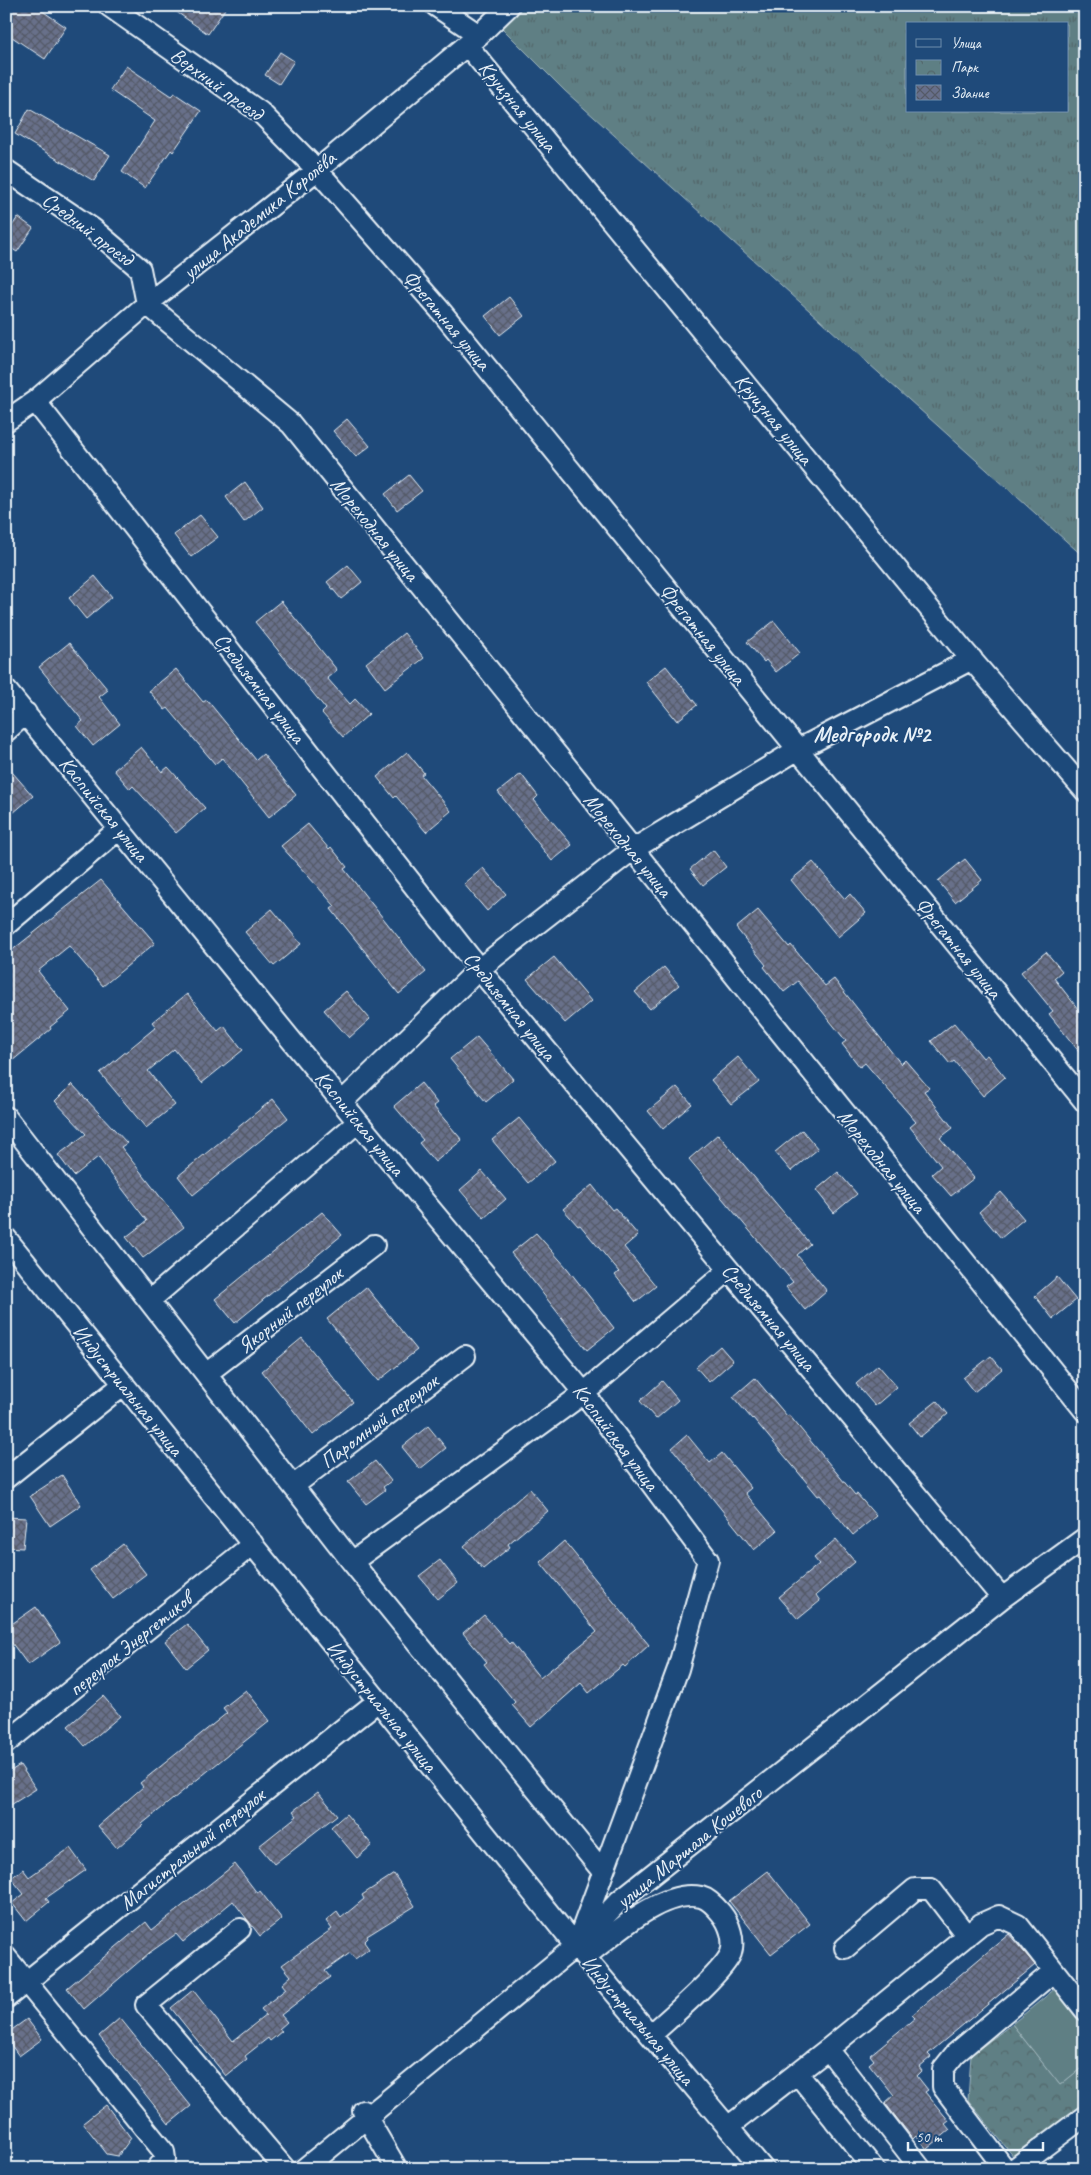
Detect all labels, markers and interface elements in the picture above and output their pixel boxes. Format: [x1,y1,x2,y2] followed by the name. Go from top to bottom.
[906,22,1068,112] legend
[951,34,982,53] text: Улица
[166,42,271,128] street label: Верхний проезд
[473,55,564,158] street label: Круизная улица
[951,58,979,77] text: Парк
[951,84,990,103] text: Здание
[176,144,342,286] street label: улица Академика Королёва
[37,186,141,273] street label: Средний проезд
[398,265,498,377] street label: Фрегатная улица
[729,368,820,471] street label: Круизная улица
[325,472,426,587] street label: Мореходная улица
[654,578,753,691] street label: Фрегатная улица
[209,628,312,749] street label: Средиземная улица
[814,721,932,749] district label: Медгородк №2
[54,751,155,868] street label: Каспийская улица
[578,788,679,903] street label: Мореходная улица
[910,892,1009,1005] street label: Фрегатная улица
[458,946,563,1067] street label: Средиземная улица
[310,1065,411,1182] street label: Каспийская улица
[832,1104,933,1219] street label: Мореходная улица
[716,1258,823,1377] street label: Средиземная улица
[232,1259,350,1359] street label: Якорный переулок
[67,1319,190,1462] street label: Индустриальная улица
[315,1367,445,1474] street label: Паромный переулок
[567,1378,666,1497] street label: Каспийская улица
[63,1583,201,1702] street label: переулок Энергетиков
[321,1635,444,1778] street label: Индустриальная улица
[609,1779,769,1915] street label: улица Маршала Кошевого
[114,1781,272,1916] street label: Магистральный переулок
[576,1950,701,2092] street label: Индустриальная улица
[908,2120,1044,2152] scale bar
[916,2128,943,2147] text: 50 m

